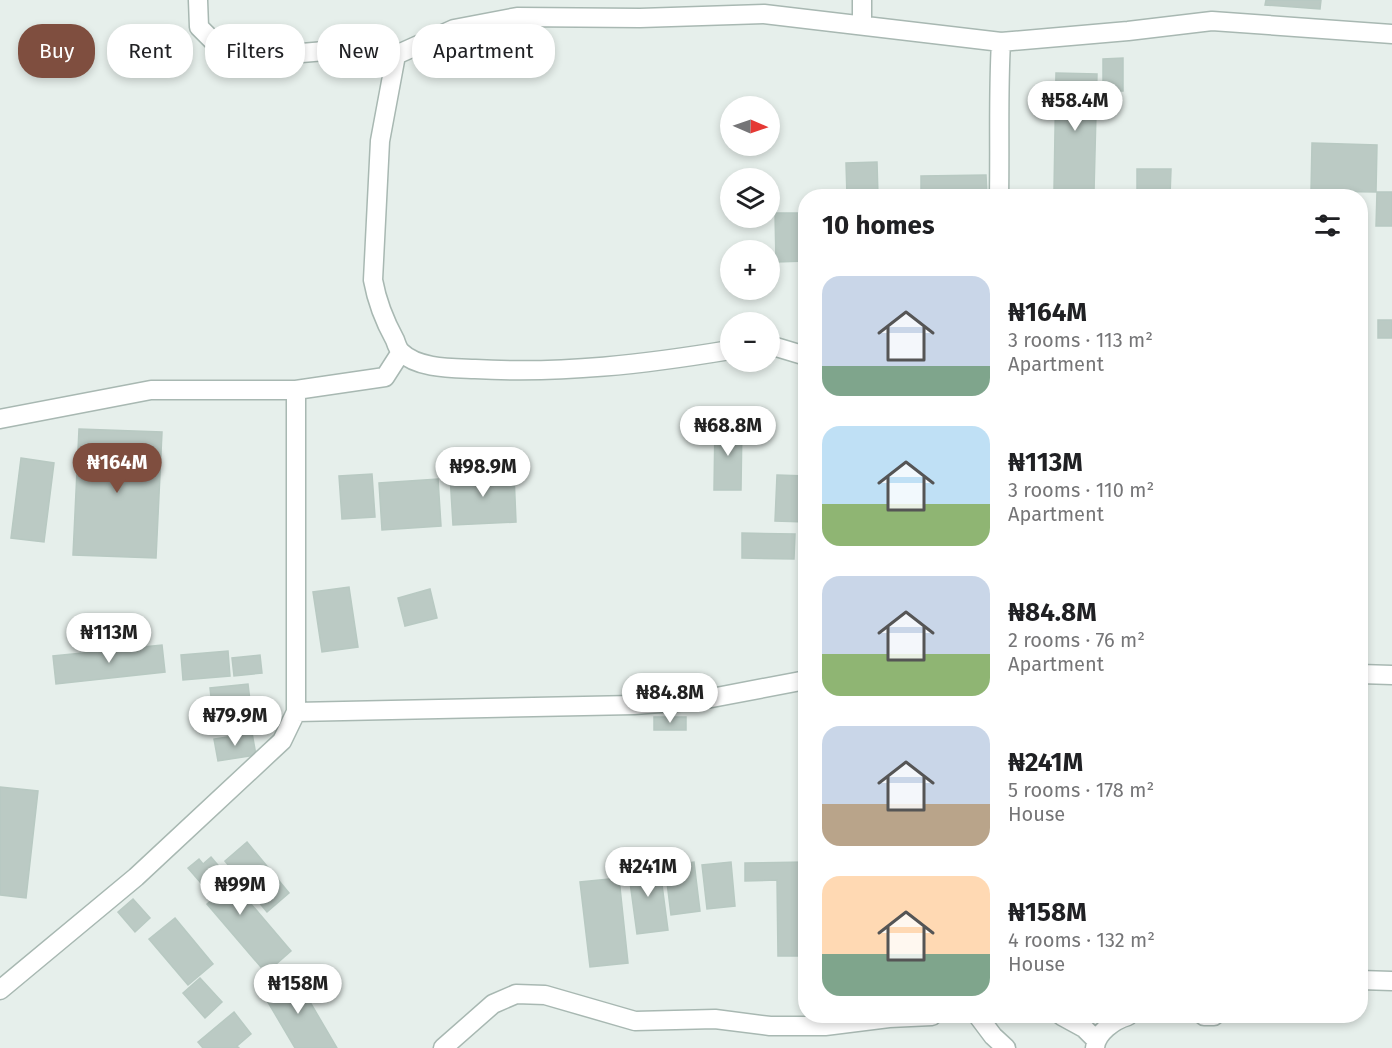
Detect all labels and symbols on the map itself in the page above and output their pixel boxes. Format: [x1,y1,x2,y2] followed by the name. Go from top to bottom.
[1026,81,1124,132] pin: ₦58.4M
[720,96,780,156] north arrow
[679,406,777,457] pin: ₦68.8M
[75,443,159,494] pin: ₦164M
[434,447,532,498] pin: ₦98.9M
[67,613,151,664] pin: ₦113M
[621,673,719,724] pin: ₦84.8M
[186,696,284,747] pin: ₦79.9M
[606,847,690,898] pin: ₦241M
[204,865,276,916] pin: ₦99M
[256,964,340,1015] pin: ₦158M

